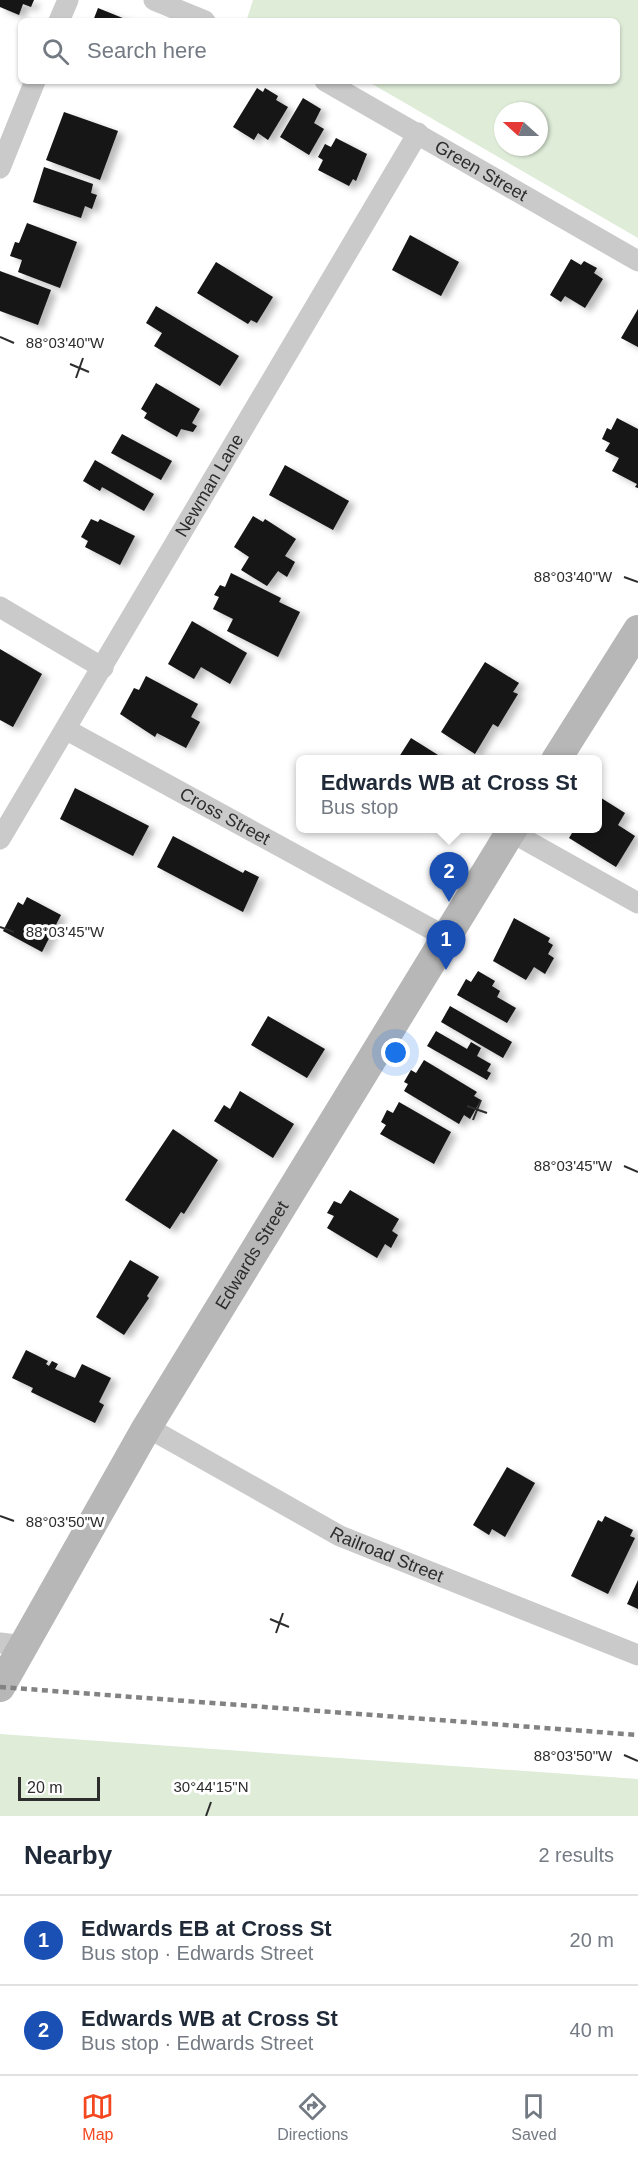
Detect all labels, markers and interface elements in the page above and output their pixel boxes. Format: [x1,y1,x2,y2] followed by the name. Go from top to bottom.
[18,18,620,84] search box
[39,35,72,68] icon: search
[87,38,207,63] text: Search here
[494,102,548,156] north arrow
[431,136,531,205] street label: Green Street
[26,334,105,351] text: 88°03'40"W
[171,430,248,540] street label: Newman Lane
[534,568,613,585] text: 88°03'40"W
[296,755,602,833] popup
[321,770,577,795] text: Edwards WB at Cross St
[176,784,274,849] street label: Cross Street
[321,796,398,818] text: Bus stop
[430,852,468,902] pin: 2
[426,920,466,970] pin: 1
[26,923,105,940] text: 88°03'45"W
[381,1038,410,1067] your location
[534,1157,613,1174] text: 88°03'45"W
[211,1197,293,1313] street label: Edwards Street
[26,1513,105,1530] text: 88°03'50"W
[327,1523,446,1586] street label: Railroad Street
[534,1747,613,1764] text: 88°03'50"W
[18,1774,100,1802] scale bar
[173,1778,249,1795] text: 30°44'15"N
[27,1779,63,1796] text: 20 m
[24,1840,112,1870] text: Nearby
[538,1844,614,1866] text: 2 results
[81,1916,332,1941] text: Edwards EB at Cross St
[38,1929,49,1951] text: 1
[570,1929,614,1951] text: 20 m
[81,1942,313,1964] text: Bus stop · Edwards Street
[81,2006,338,2031] text: Edwards WB at Cross St
[38,2019,49,2041] text: 2
[570,2019,614,2041] text: 40 m
[81,2032,313,2054] text: Bus stop · Edwards Street
[81,2090,114,2144] tab: Map
[277,2090,348,2144] tab: Directions
[511,2090,557,2144] tab: Saved

